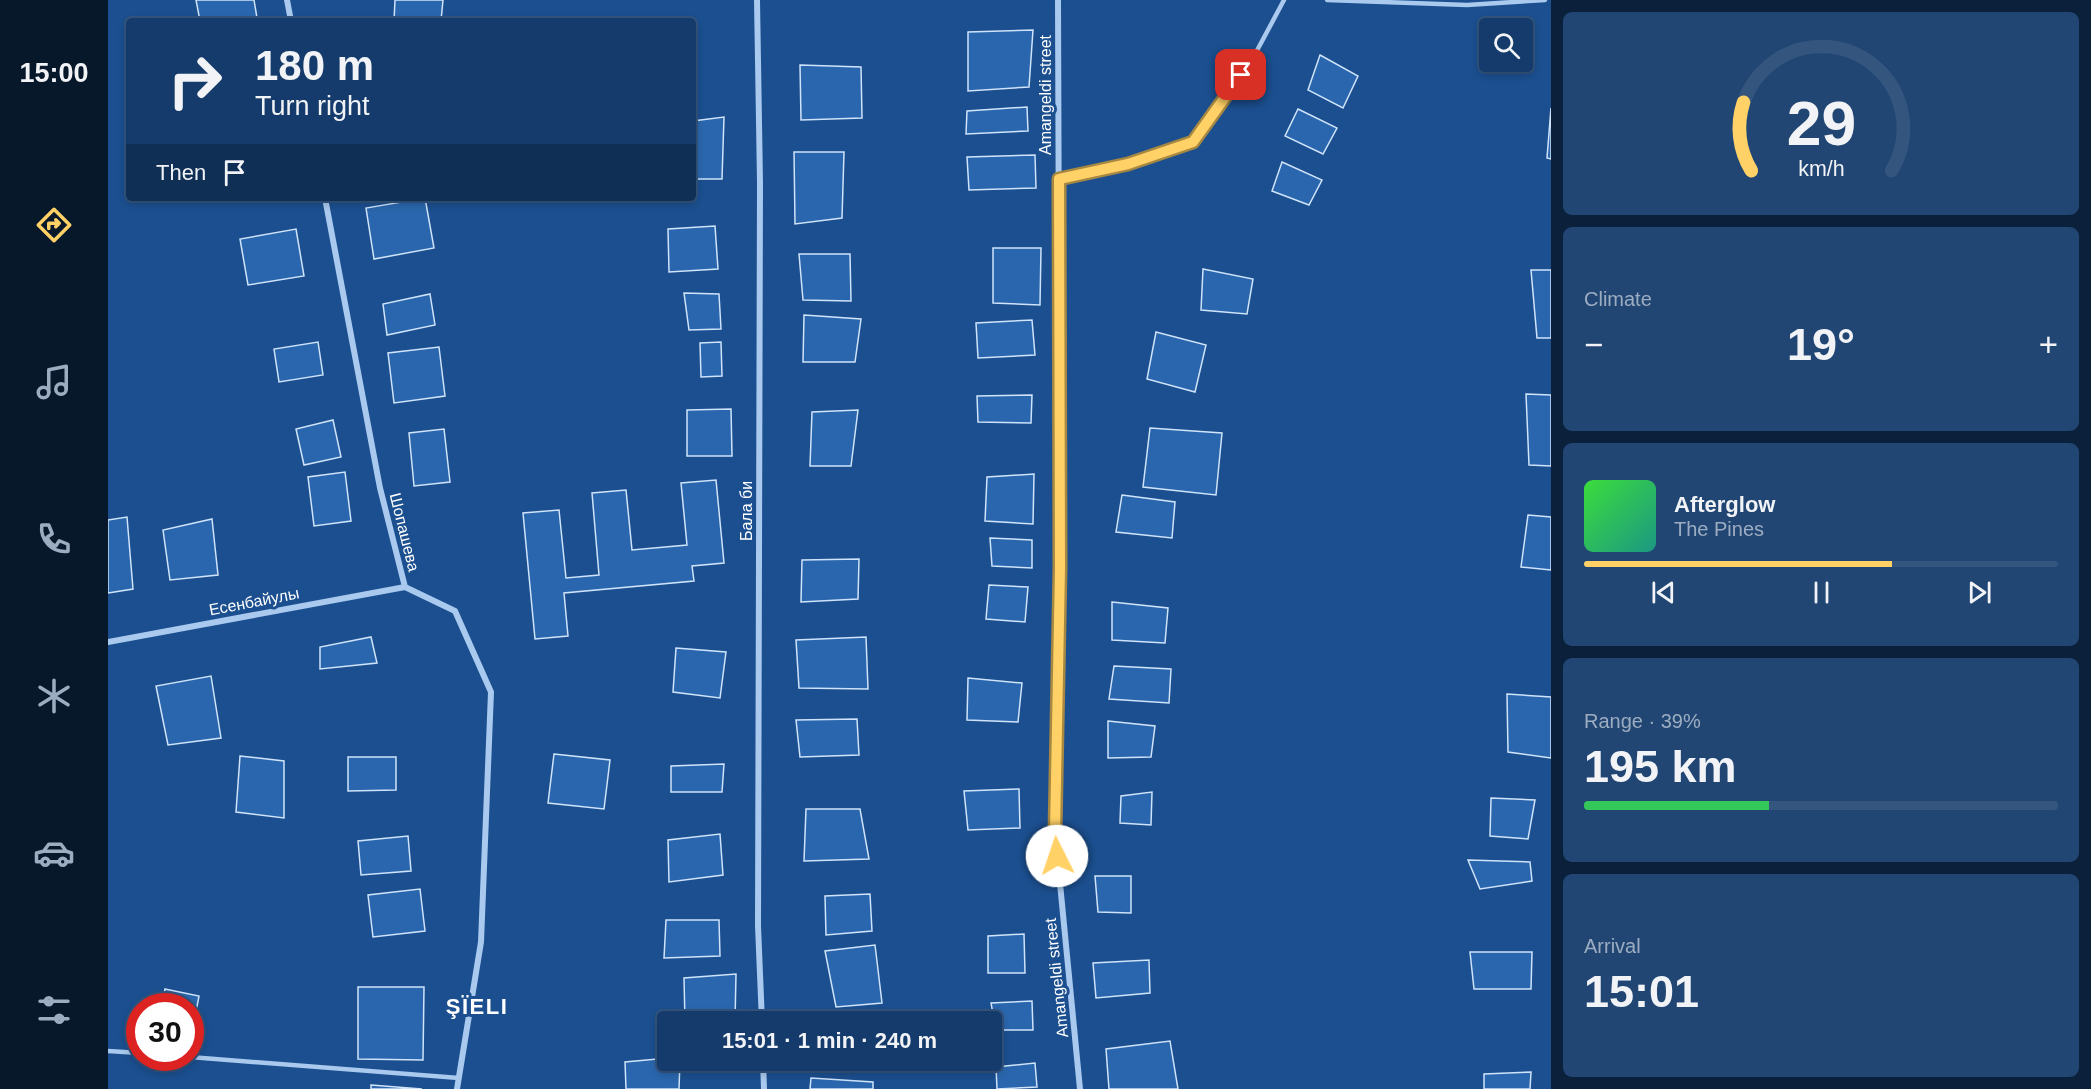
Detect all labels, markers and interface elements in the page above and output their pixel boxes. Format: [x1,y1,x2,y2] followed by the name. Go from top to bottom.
[1479,18,1533,72] map controls
[1479,18,1533,72] button: search
[1037,34,1054,155] street label: Amangeldi street
[156,42,234,120] icon: right
[255,42,374,89] text: 180 m
[1215,49,1266,100] pin
[19,58,89,88] text: 15:00
[1224,58,1257,91] icon: arrive
[1786,89,1856,158] text: 29
[255,91,370,121] text: Turn right
[218,156,251,189] icon: arrive
[1798,157,1844,181] text: km/h
[156,160,206,185] text: Then
[33,204,75,246] icon: directions
[1584,288,1652,310] text: Climate
[1787,319,1855,370] text: 19°
[1584,326,1603,363] text: −
[2039,326,2058,363] text: +
[33,361,75,403] icon: music
[738,481,755,541] street label: Бала би
[387,491,422,573] street label: Шопашева
[1674,492,1775,517] text: Afterglow
[33,518,75,560] icon: phone
[1674,518,1764,540] text: The Pines
[1647,576,1680,609] icon: previous
[1805,576,1838,609] icon: pause
[1963,576,1996,609] icon: next
[208,584,301,619] street label: Есенбайулы
[33,675,75,717] icon: climate
[1584,710,1701,732] text: Range · 39%
[1584,741,1737,792] text: 195 km
[1025,824,1089,888] position arrow
[33,832,75,874] icon: car
[1042,917,1071,1039] street label: Amangeldi street
[1584,935,1641,957] text: Arrival
[1584,966,1699,1017] text: 15:01
[33,989,75,1031] icon: filters
[126,993,204,1071] speed limit sign: 30
[446,994,508,1019] district label: ŞÏELI
[722,1028,937,1053] text: 15:01 · 1 min · 240 m

